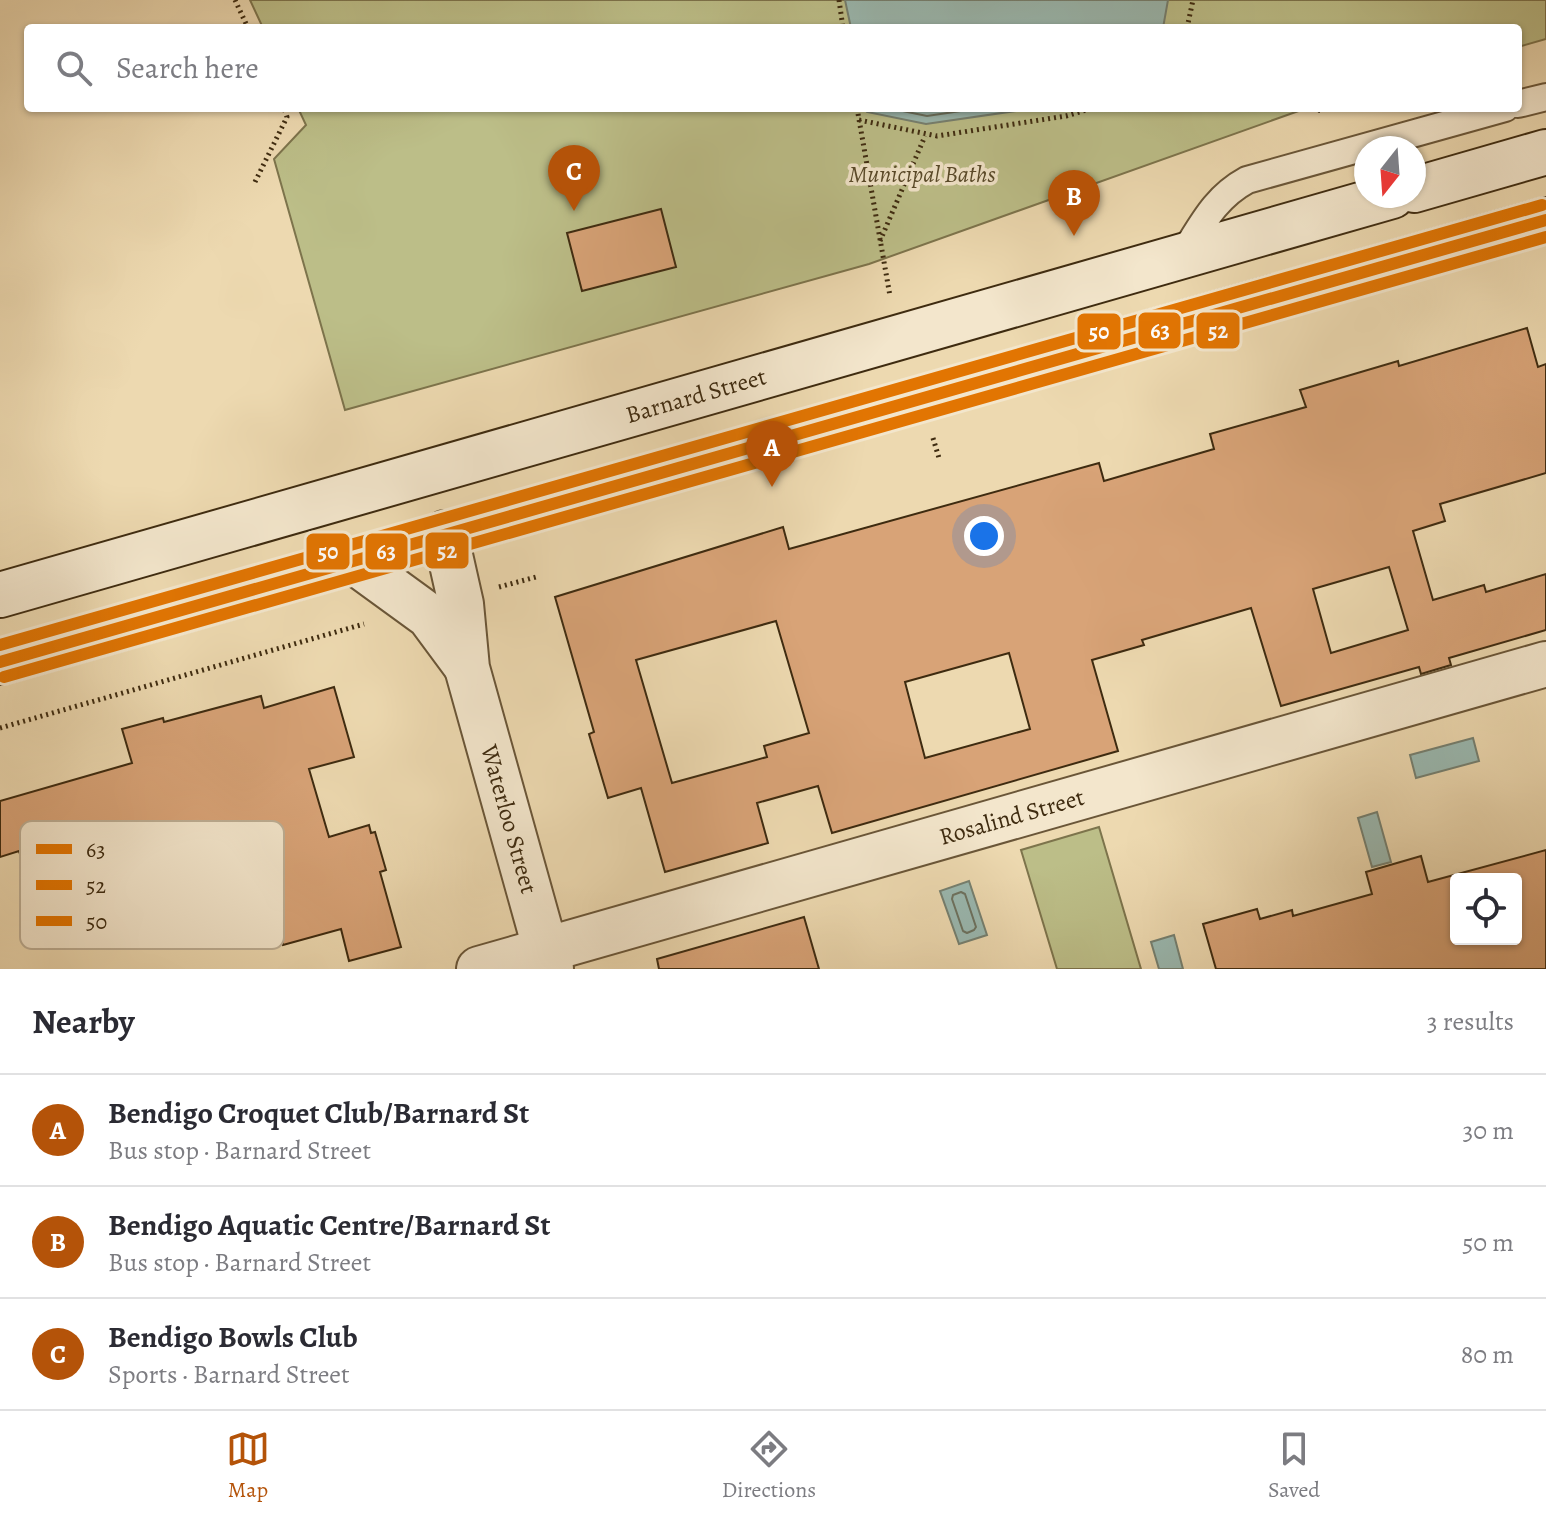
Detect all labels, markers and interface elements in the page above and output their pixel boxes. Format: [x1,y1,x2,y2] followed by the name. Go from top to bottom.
[24,24,1522,112] search box
[52,46,96,90] icon: search
[116,48,259,88] text: Search here
[1354,136,1426,208] north arrow
[548,145,600,211] pin: C
[848,158,996,190] park label: Municipal Baths
[1048,170,1100,236] pin: B
[1137,311,1182,350] line badge: 63
[1195,311,1241,350] line badge: 52
[1076,312,1122,351] line badge: 50
[1150,316,1170,346] text: 63
[1208,316,1228,346] text: 52
[1089,317,1109,347] text: 50
[622,360,770,431] street label: Barnard Street
[746,421,798,487] pin: A
[964,516,1004,556] your location
[424,531,470,570] line badge: 52
[305,532,351,571] line badge: 50
[364,532,409,571] line badge: 63
[437,536,457,566] text: 52
[318,537,338,567] text: 50
[376,537,396,567] text: 63
[473,740,545,897] street label: Waterloo Street
[936,781,1088,853] street label: Rosalind Street
[20,821,284,949] legend
[86,835,105,865] text: 63
[86,871,106,901] text: 52
[1450,873,1522,945] map controls
[1450,873,1522,945] button: locate
[86,907,107,937] text: 50
[32,998,135,1045] text: Nearby
[1427,1004,1514,1039] text: 3 results
[108,1093,529,1133] text: Bendigo Croquet Club/Barnard St
[50,1113,66,1148] text: A
[1463,1113,1514,1148] text: 30 m
[108,1133,371,1168] text: Bus stop · Barnard Street
[108,1205,550,1245] text: Bendigo Aquatic Centre/Barnard St
[50,1225,66,1260] text: B
[1462,1225,1514,1260] text: 50 m
[108,1245,371,1280] text: Bus stop · Barnard Street
[108,1317,358,1357] text: Bendigo Bowls Club
[50,1337,66,1372] text: C
[1461,1337,1514,1372] text: 80 m
[108,1357,350,1392] text: Sports · Barnard Street
[226,1427,270,1505] tab: Map
[722,1427,816,1505] tab: Directions
[1268,1427,1320,1505] tab: Saved

